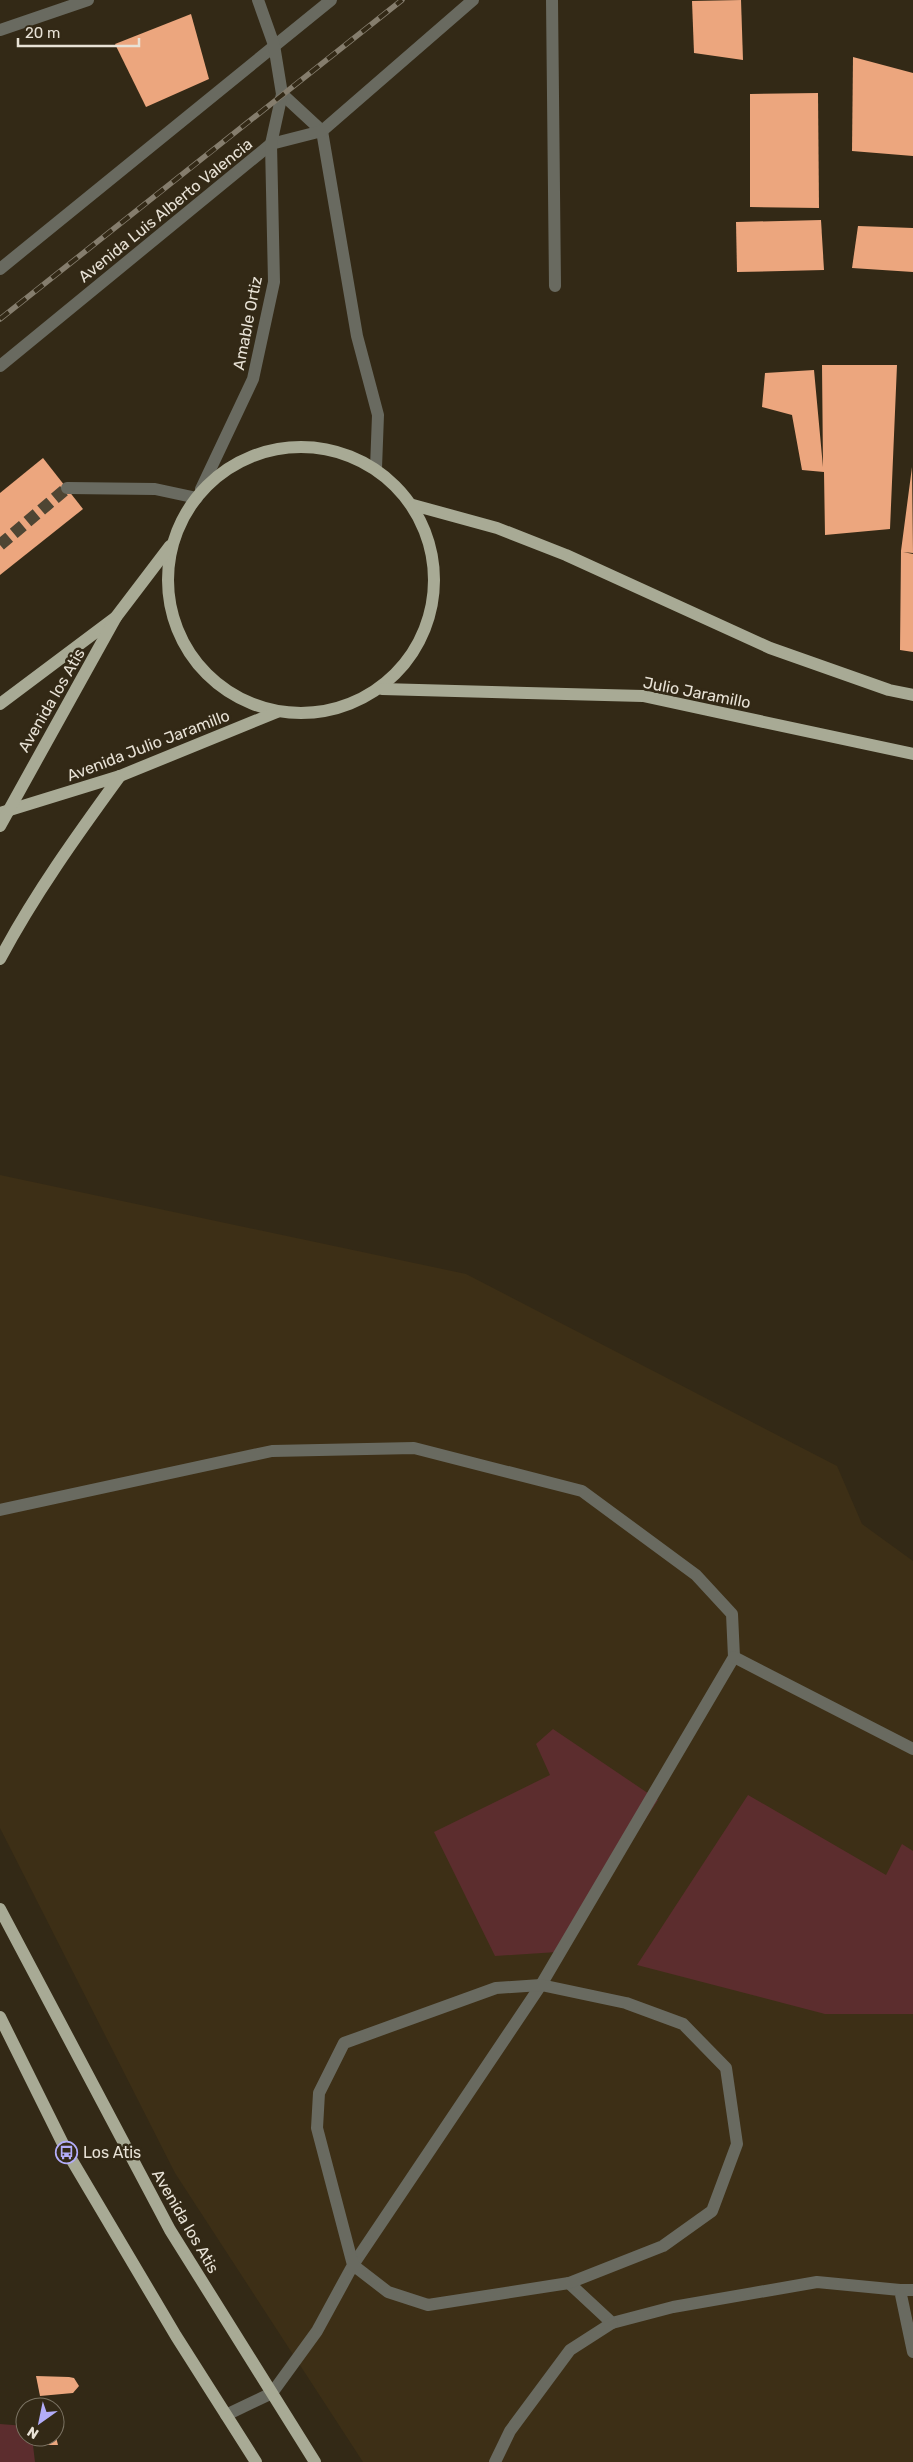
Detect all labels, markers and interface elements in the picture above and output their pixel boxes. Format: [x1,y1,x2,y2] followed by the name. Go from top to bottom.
[18,15,139,47] scale bar
[25,24,60,42] text: 20 m
[75,134,256,286] street label: Avenida Luis Alberto Valencia
[229,275,266,372] street label: Amable Ortiz
[14,645,89,756] street label: Avenida los Atis
[641,673,752,712] street label: Julio Jaramillo
[64,706,232,785] street label: Avenida Julio Jaramillo
[55,2140,79,2164] bus stop icon: Los Atis
[83,2143,141,2162] place label: Los Atis
[148,2166,223,2277] street label: Avenida los Atis
[15,2397,65,2447] north arrow
[24,2423,42,2442] text: N

